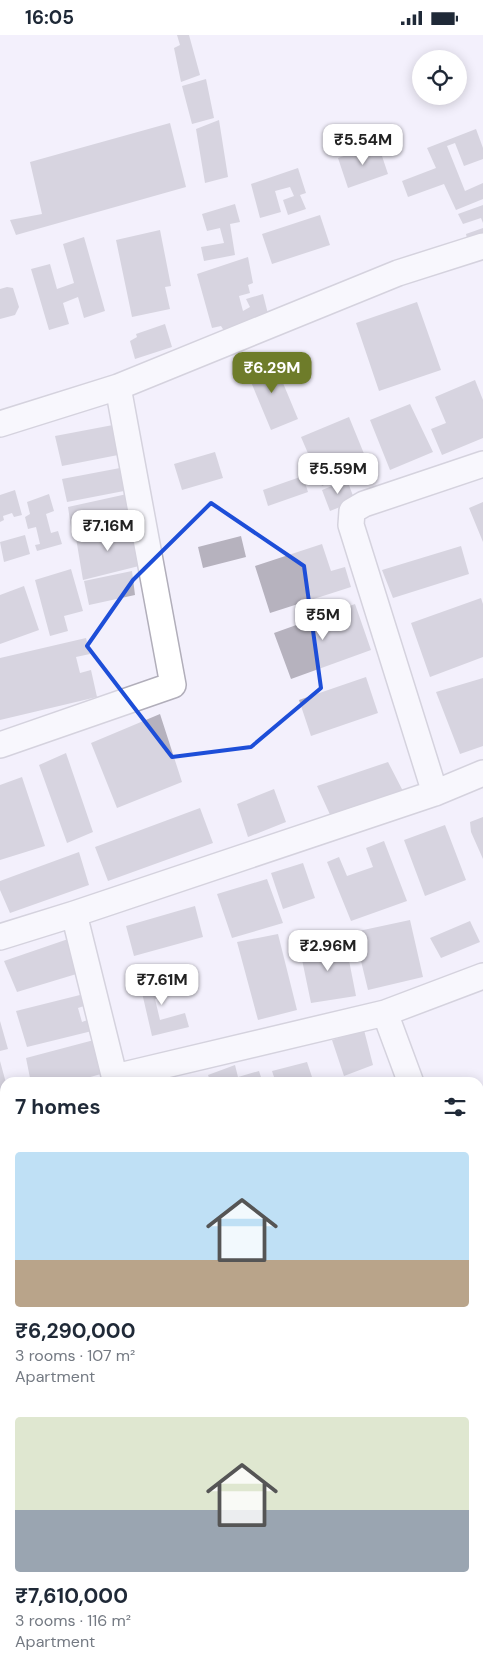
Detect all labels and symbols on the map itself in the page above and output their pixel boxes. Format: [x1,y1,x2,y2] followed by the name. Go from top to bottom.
[322,123,404,166] pin: ₹5.54M
[231,351,313,394] pin: ₹6.29M
[297,453,379,495] pin: ₹5.59M
[67,509,149,552] pin: ₹7.16M
[299,599,347,641] pin: ₹5M
[287,929,369,972] pin: ₹2.96M
[121,963,203,1006] pin: ₹7.61M

